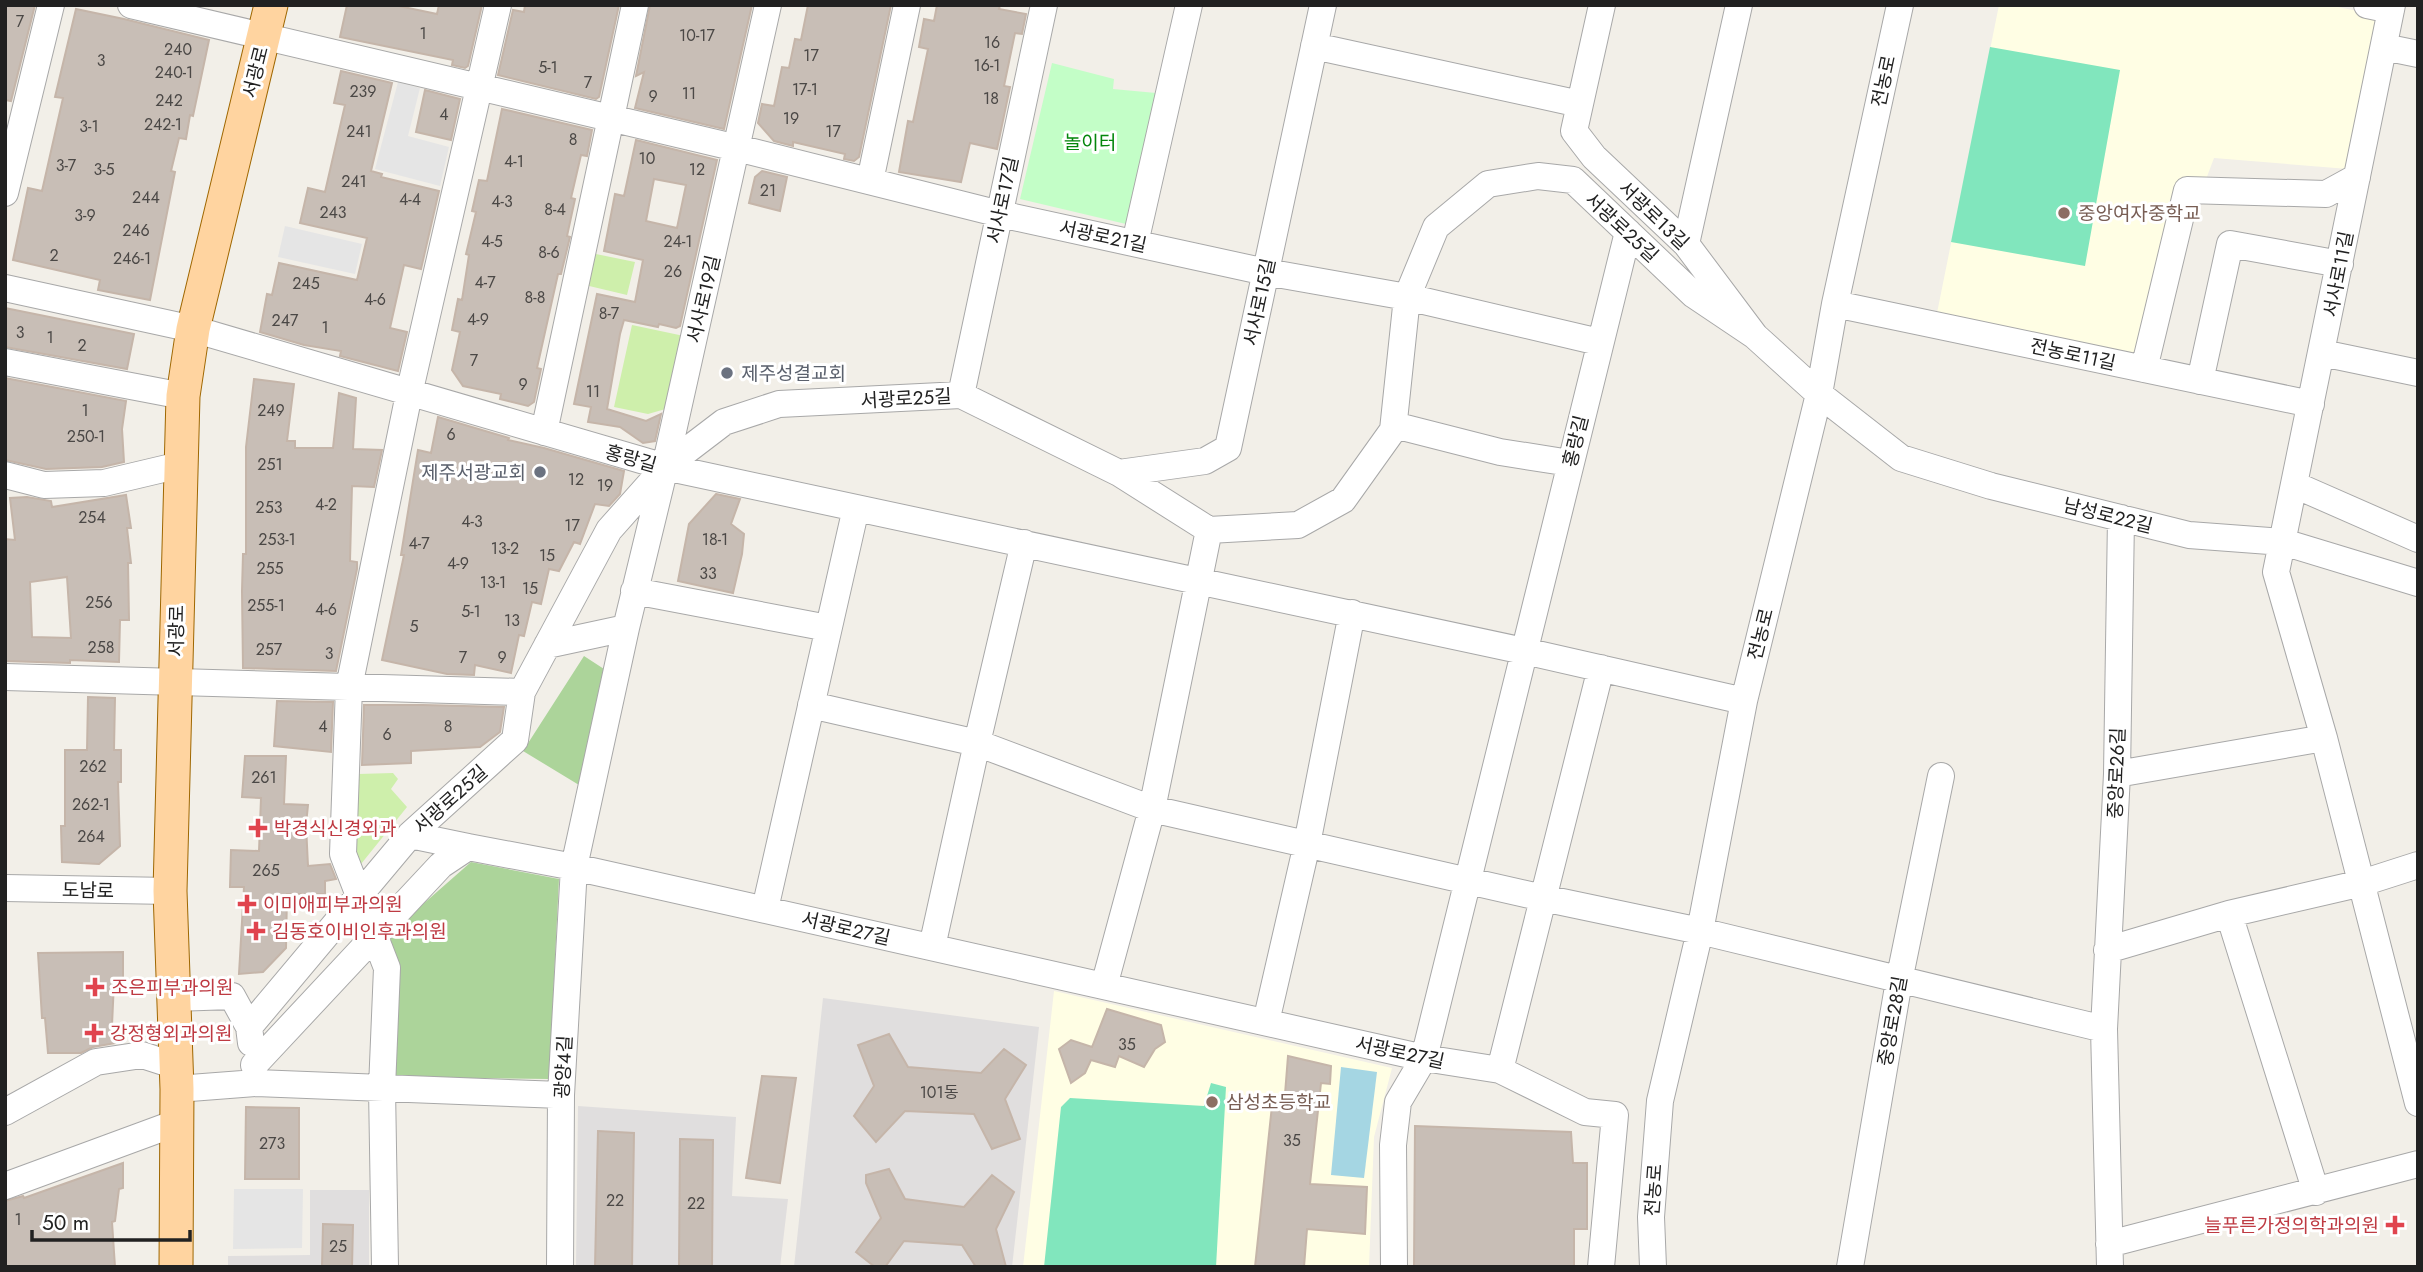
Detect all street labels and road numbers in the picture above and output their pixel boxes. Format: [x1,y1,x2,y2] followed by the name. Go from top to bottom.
[236,43,275,101] street label: 서광로
[1865,53,1902,110] street label: 전농로
[980,154,1025,246] street label: 서사로17길
[1612,175,1695,256] street label: 서광로13길
[1579,186,1664,268] street label: 서광로25길
[1056,214,1149,259] street label: 서광로21길
[2317,229,2360,319] street label: 서사로11길
[680,253,727,346] street label: 서사로19길
[1237,256,1282,349] street label: 서사로15길
[2028,332,2118,377] street label: 전농로11길
[860,383,952,414] street label: 서광로25길
[1556,412,1595,470] street label: 홍랑길
[602,438,660,479] street label: 홍랑길
[2060,491,2156,540] street label: 남성로22길
[163,605,190,657] street label: 서광로
[1741,605,1780,663] street label: 전농로
[2101,727,2132,819] street label: 중앙로26길
[407,759,493,840] street label: 서광로25길
[62,877,114,904] street label: 도남로
[799,905,893,952] street label: 서광로27길
[1871,974,1914,1068] street label: 중앙로28길
[1353,1030,1447,1075] street label: 서광로27길
[548,1035,579,1099] street label: 광양4길
[1638,1163,1669,1217] street label: 전농로

